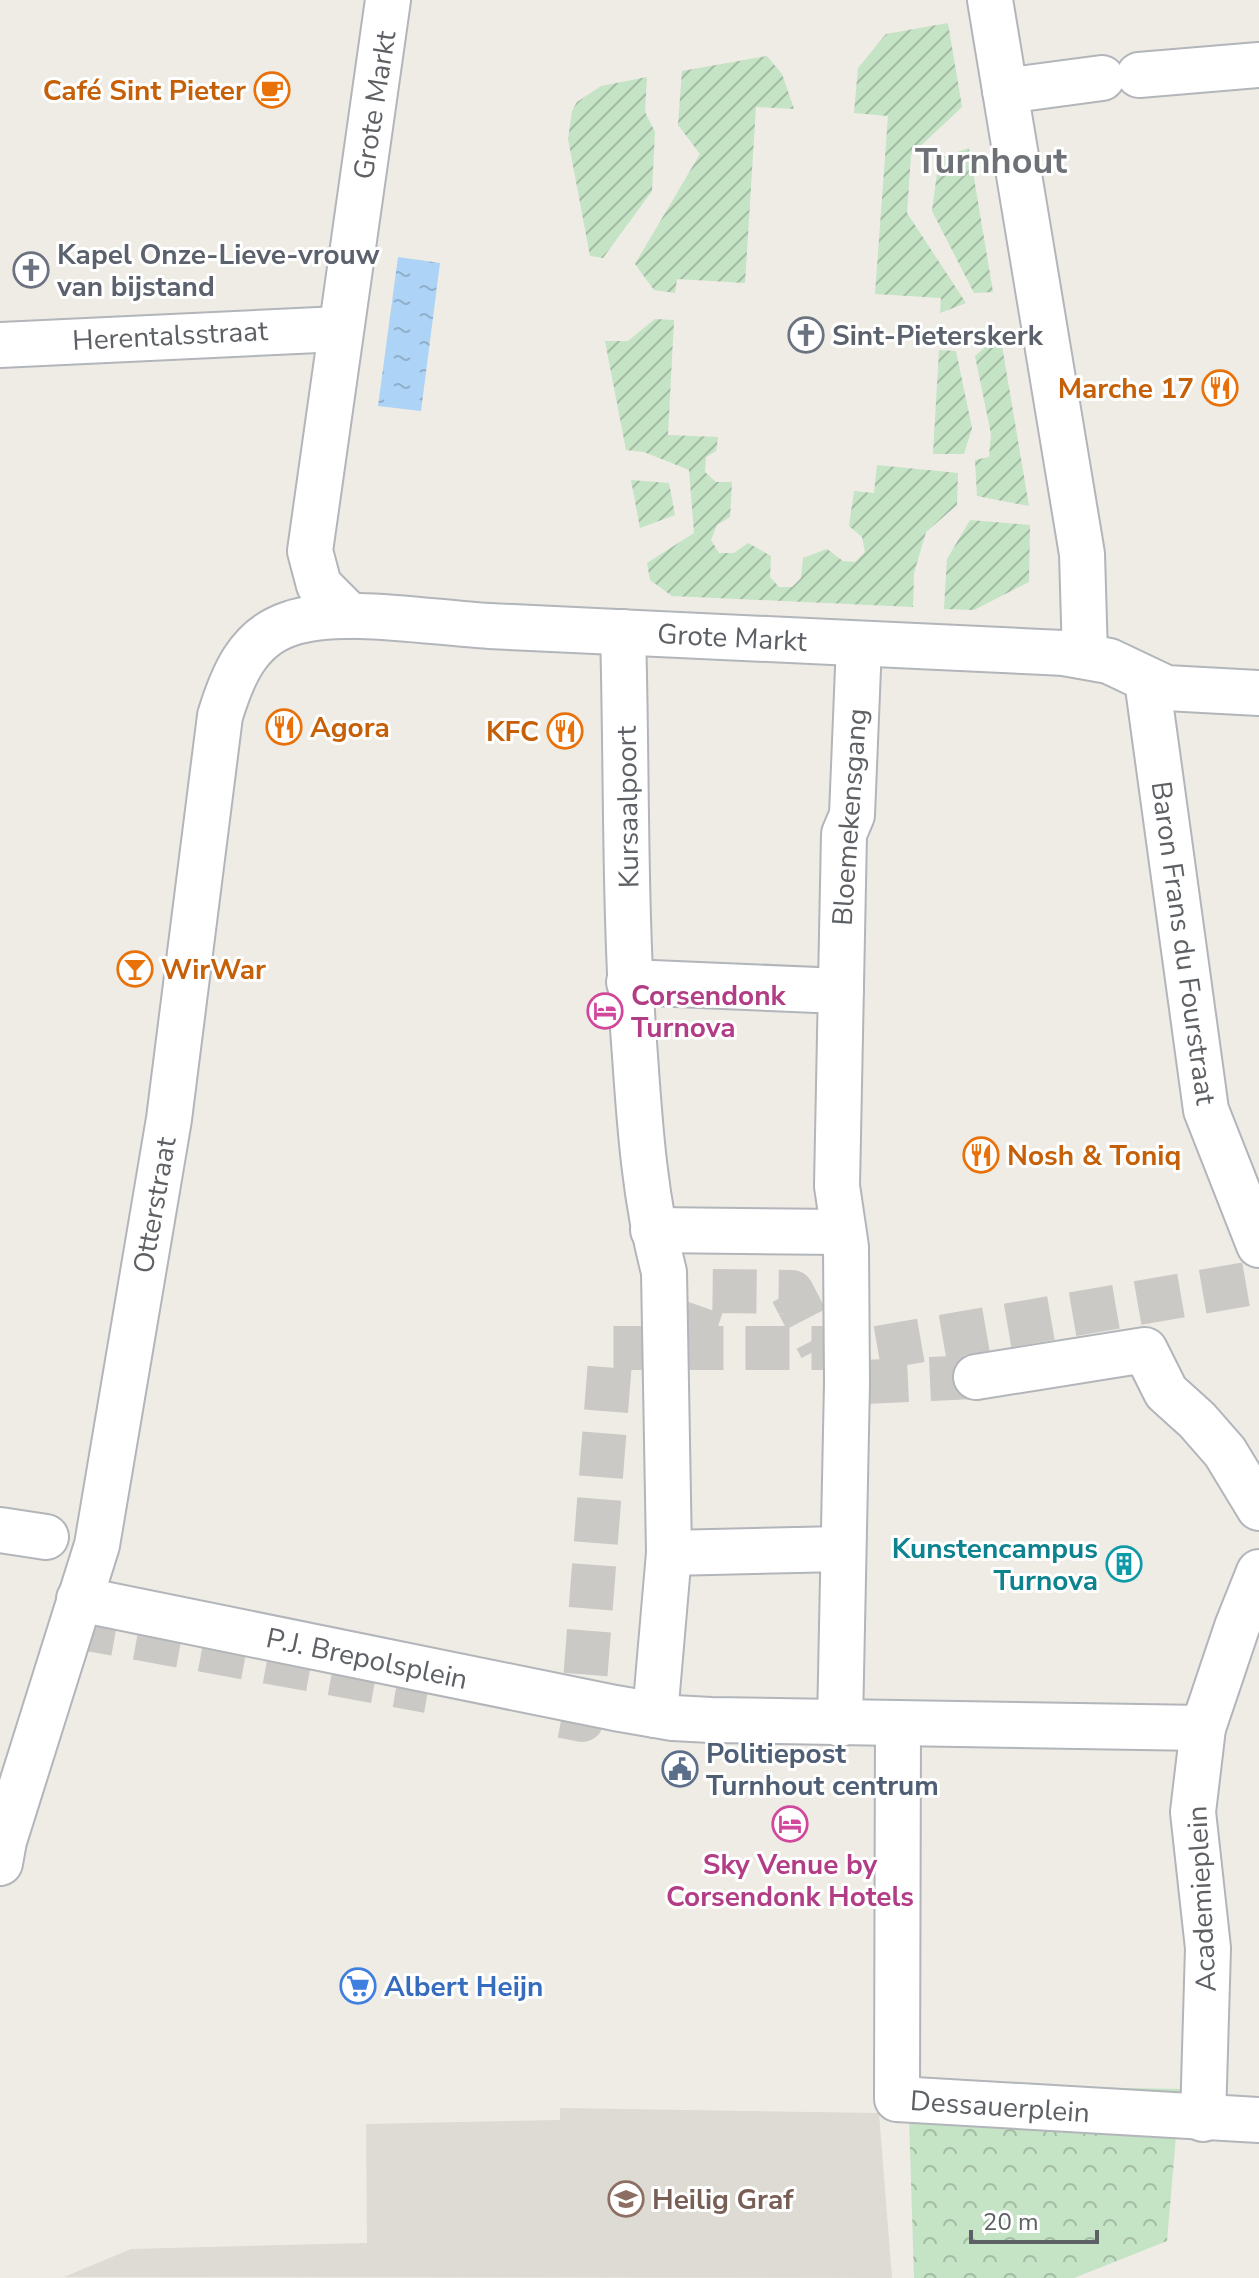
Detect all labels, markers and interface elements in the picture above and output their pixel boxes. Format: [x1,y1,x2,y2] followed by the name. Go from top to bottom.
[345,28,405,182] street label: Grote Markt
[253,71,291,109] cafe icon: Café Sint Pieter
[43,72,246,110] place label: Café Sint Pieter
[915,137,1067,186] district label: Turnhout
[56,236,380,306] place label: Kapel Onze-Lieve-vrouw van bijstand
[12,251,50,289] church icon: Kapel Onze-Lieve-vrouw van bijstand
[71,312,269,360] street label: Herentalsstraat
[787,316,825,354] church icon: Sint-Pieterskerk
[832,317,1044,355] place label: Sint-Pieterskerk
[1201,369,1239,407] restaurant icon: Marche 17
[1058,370,1194,408] place label: Marche 17
[656,615,808,661] street label: Grote Markt
[823,707,877,927] street label: Bloemekensgang
[265,708,303,746] restaurant icon: Agora
[310,709,390,747] place label: Agora
[546,712,584,750] restaurant icon: KFC
[486,713,539,751] place label: KFC
[608,725,648,888] street label: Kursaalpoort
[1141,779,1225,1108] street label: Baron Frans du Fourstraat
[116,950,154,988] bar icon: WirWar
[161,951,266,989] place label: WirWar
[631,977,787,1047] place label: Corsendonk Turnova
[586,992,624,1030] hotel icon: Corsendonk Turnova
[124,1134,186,1276] street label: Otterstraat
[962,1136,1000,1174] restaurant icon: Nosh & Toniq
[1007,1137,1181,1175] place label: Nosh & Toniq
[892,1530,1098,1600] place label: Kunstencampus Turnova
[1105,1545,1143,1583] building icon: Kunstencampus Turnova
[263,1619,471,1699] street label: P.J. Brepolsplein
[706,1735,939,1805] place label: Politiepost Turnhout centrum
[661,1750,699,1788] public building icon: Politiepost Turnhout centrum
[771,1805,809,1843] hotel icon: Sky Venue by Corsendonk Hotels
[1178,1805,1226,1993] street label: Academieplein
[666,1846,914,1916] place label: Sky Venue by Corsendonk Hotels
[339,1967,377,2005] supermarket icon: Albert Heijn
[384,1968,543,2006] place label: Albert Heijn
[909,2082,1091,2132] street label: Dessauerplein
[607,2180,645,2218] school or university icon: Heilig Graf
[652,2181,794,2219] place label: Heilig Graf
[971,2194,1097,2244] scale bar
[983,2206,1039,2238] text: 20 m

